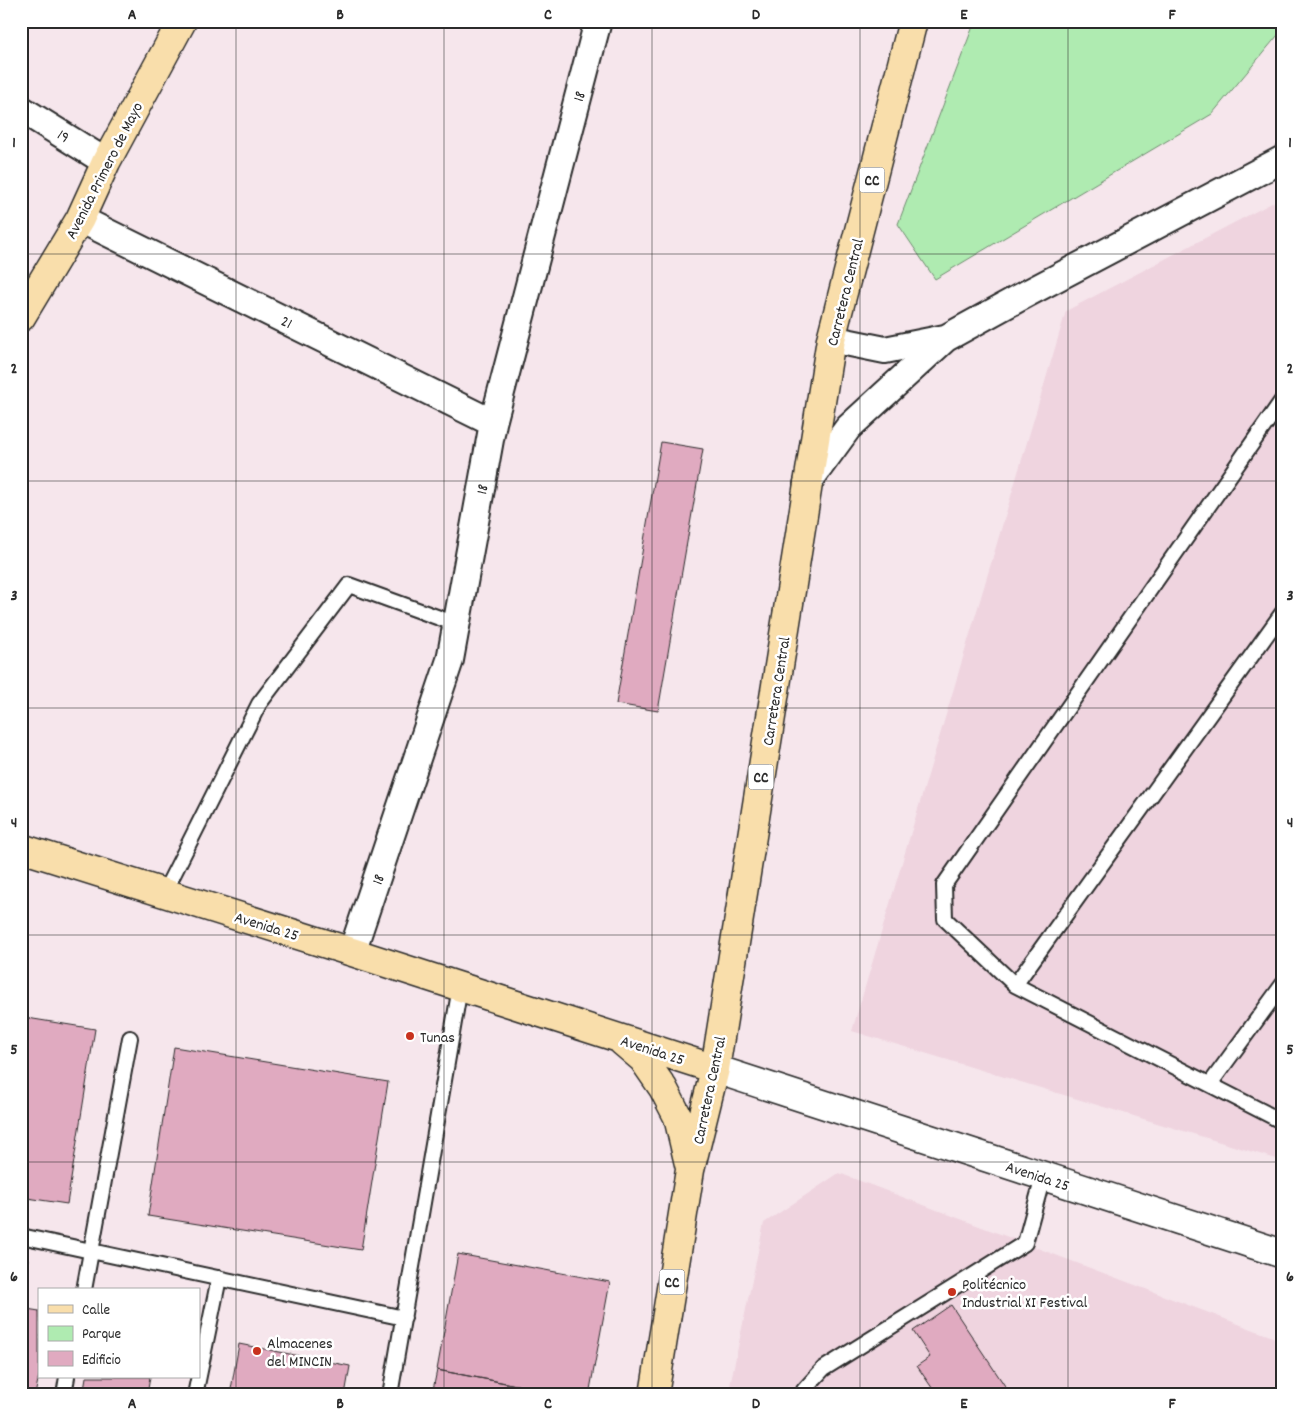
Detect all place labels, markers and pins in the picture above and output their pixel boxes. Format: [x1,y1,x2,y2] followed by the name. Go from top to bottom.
[420,1027,455,1050] place label: Tunas
[404,1030,416,1042] marker: Tunas
[962,1274,1087,1315] place label: Politécnico Industrial XI Festival
[946,1286,958,1298] marker: Politécnico Industrial XI Festival
[267,1333,333,1374] place label: Almacenes del MINCIN
[251,1345,263,1357] marker: Almacenes del MINCIN

